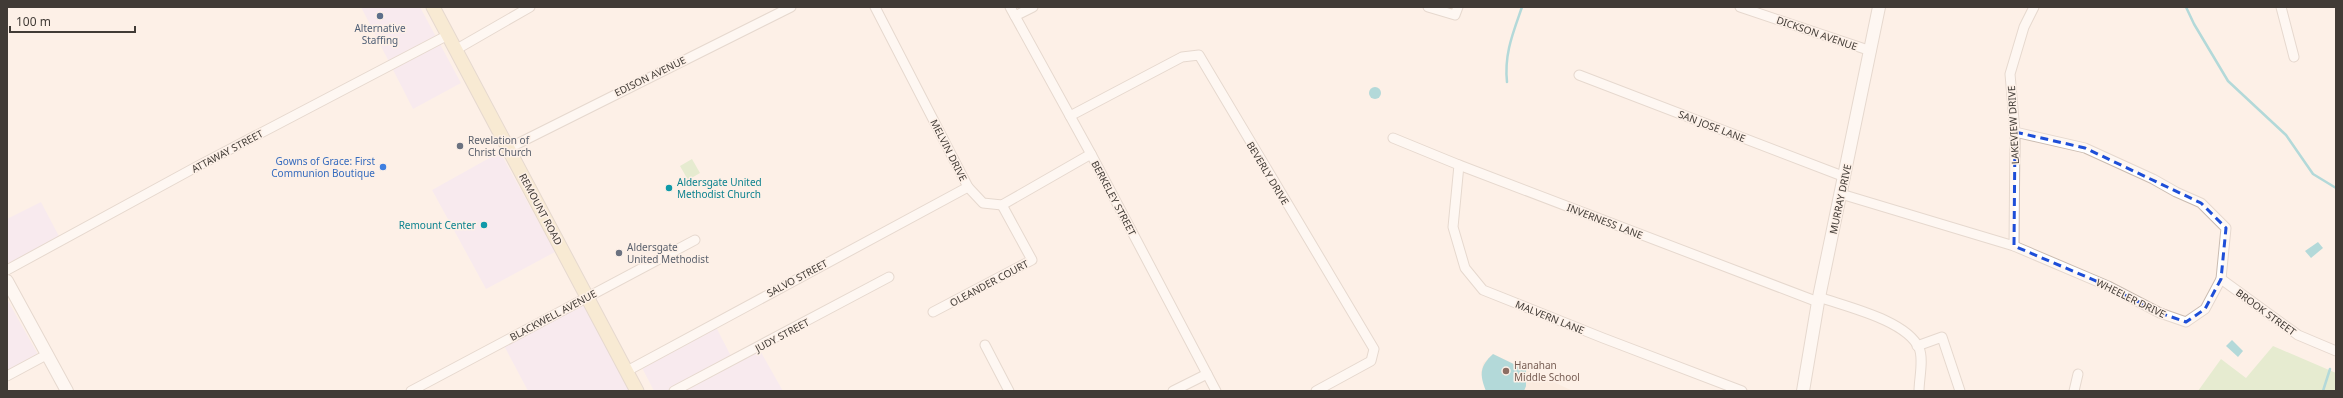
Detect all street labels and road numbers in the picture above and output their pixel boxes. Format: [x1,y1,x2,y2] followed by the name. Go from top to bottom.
[1775,13,1859,53] street label: DICKSON AVENUE
[612,53,688,99] street label: EDISON AVENUE
[2004,85,2022,165] street label: LAKEVIEW DRIVE
[1676,107,1748,145] street label: SAN JOSE LANE
[927,117,971,183] street label: MELVIN DRIVE
[189,126,266,176] street label: ATTAWAY STREET
[1244,139,1292,207] street label: BEVERLY DRIVE
[1088,158,1140,238] street label: BERKELEY STREET
[1826,163,1854,235] street label: MURRAY DRIVE
[516,171,566,247] street label: REMOUNT ROAD
[1565,200,1645,242] street label: INVERNESS LANE
[764,256,830,300] street label: SALVO STREET
[947,256,1031,310] street label: OLEANDER COURT
[2094,275,2168,321] street label: WHEELER DRIVE
[2233,285,2299,339] street label: BROOK STREET
[507,286,599,344] street label: BLACKWELL AVENUE
[1513,297,1587,337] street label: MALVERN LANE
[752,315,812,356] street label: JUDY STREET

